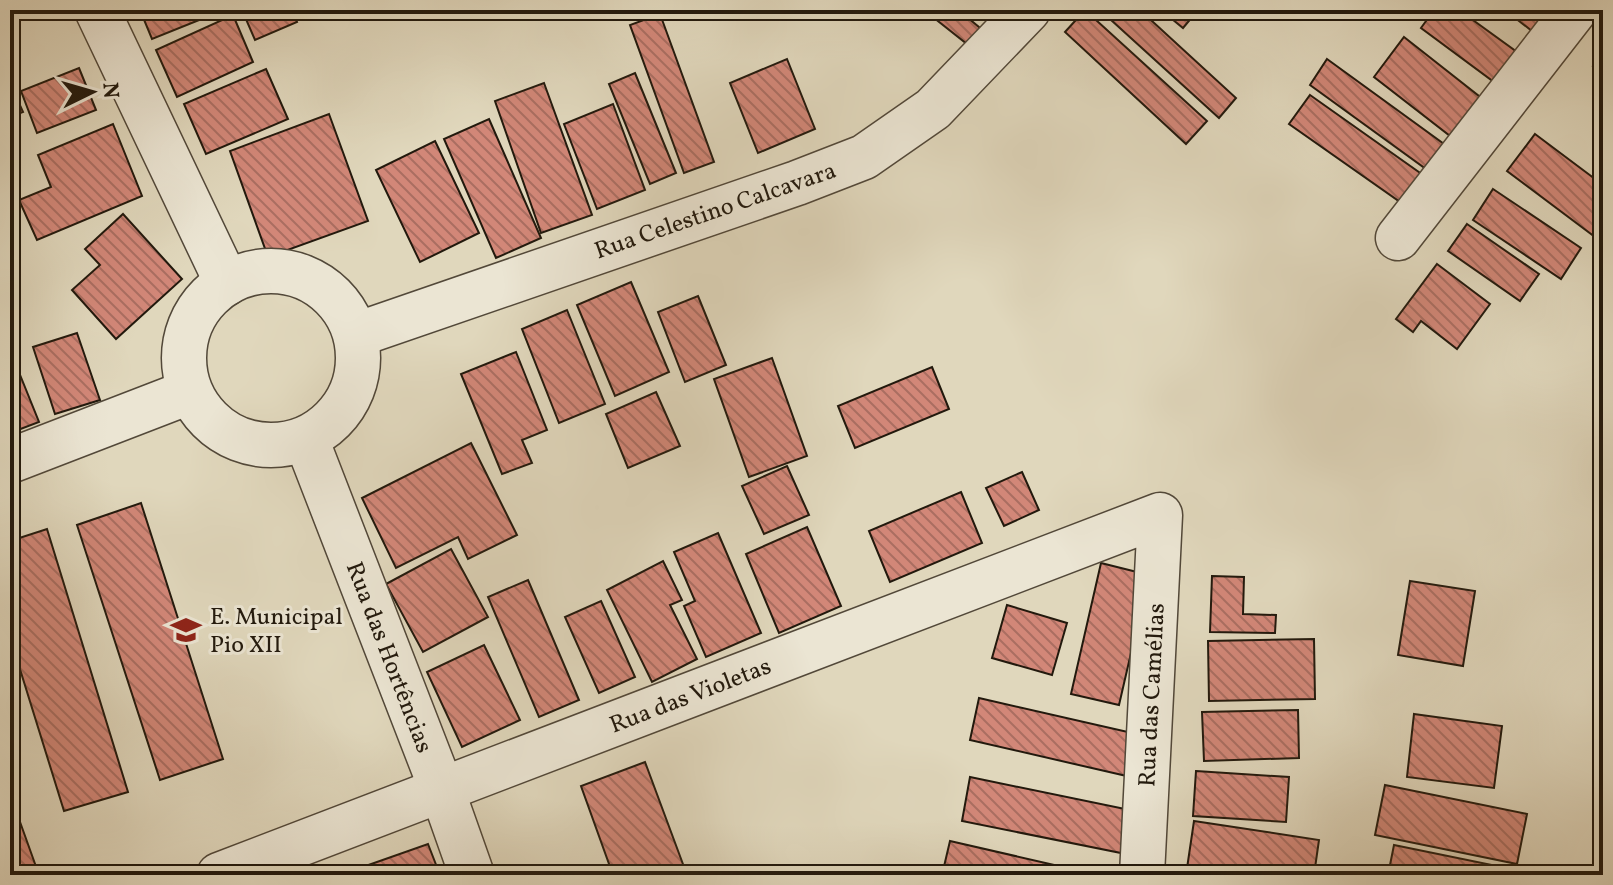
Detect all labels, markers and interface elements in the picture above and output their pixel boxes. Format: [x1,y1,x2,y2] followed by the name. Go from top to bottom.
[52,52,132,132] north arrow
[93,81,126,100] text: N
[590,155,841,269] street label: Rua Celestino Calcavara
[336,557,440,758] street label: Rua das Hortências
[210,601,343,663] place label: E. Municipal Pio XII
[1131,602,1175,788] street label: Rua das Camélias
[169,613,203,647] school or university icon: E. Municipal Pio XII
[605,650,777,743] street label: Rua das Violetas

